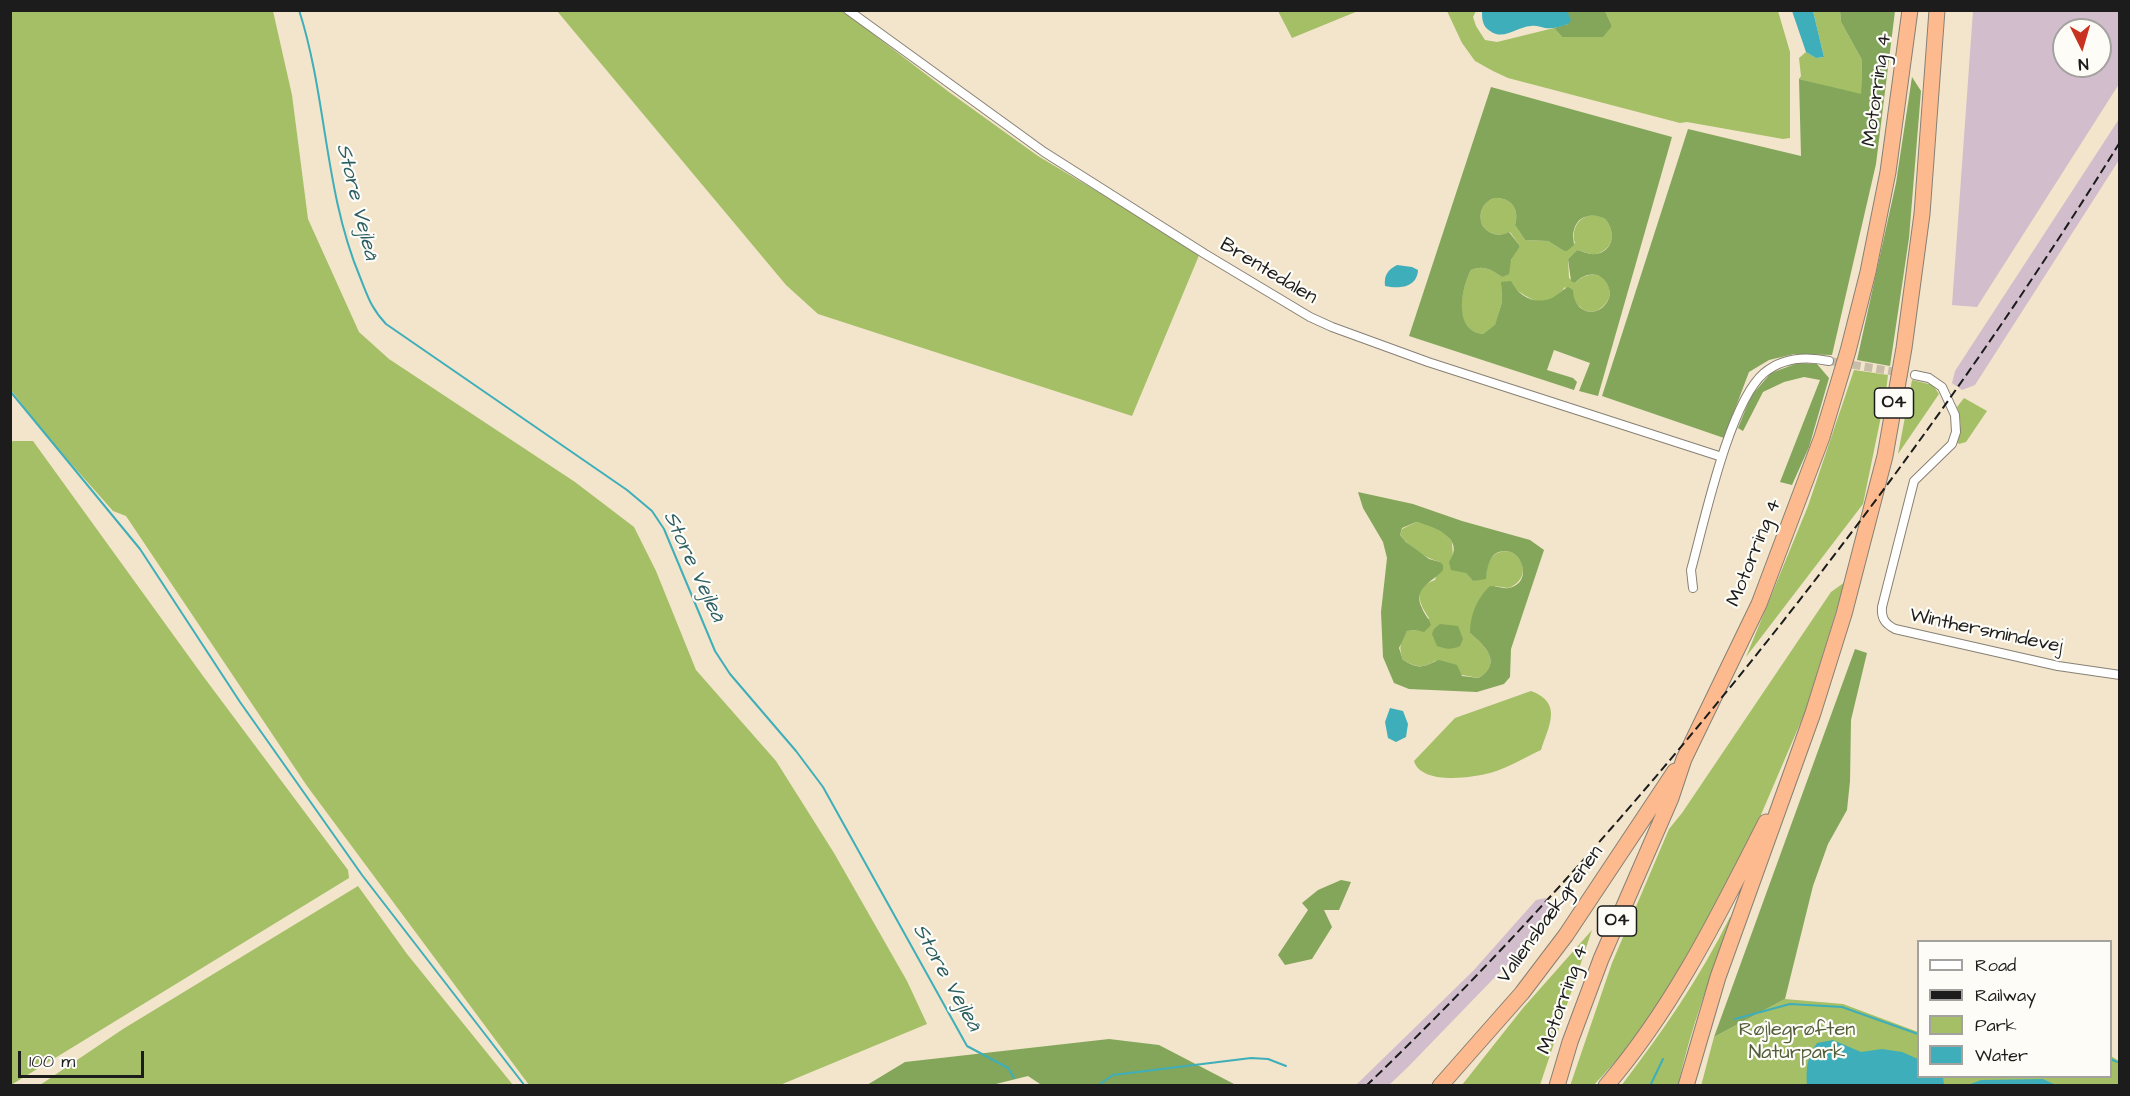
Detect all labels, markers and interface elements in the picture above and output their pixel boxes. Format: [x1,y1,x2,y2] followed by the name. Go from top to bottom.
[2052,18,2112,78] north arrow
[1858,32,1898,148] street label: Motorring 4
[2077,53,2089,75] text: N
[329,141,383,263] water label: Store Vejleå
[1215,234,1321,310] street label: Brentedalen
[1874,388,1914,418] road number: O4
[1722,496,1788,610] street label: Motorring 4
[656,508,730,626] water label: Store Vejleå
[1907,604,2065,660] street label: Winthersmindevej
[1493,841,1609,989] street label: Vallensbækgrenen
[1598,906,1636,936] road number: O4
[906,920,986,1036] water label: Store Vejleå
[1917,940,2112,1078] legend
[1533,942,1595,1058] street label: Motorring 4
[1975,953,2016,978] text: Road
[1975,983,2036,1008] text: Railway
[1975,1013,2017,1038] text: Park
[1739,1019,1855,1066] park label: Røjlegrøften Naturpark
[21,1039,147,1077] scale bar
[1975,1043,2028,1068] text: Water
[29,1049,75,1074] text: 100 m

